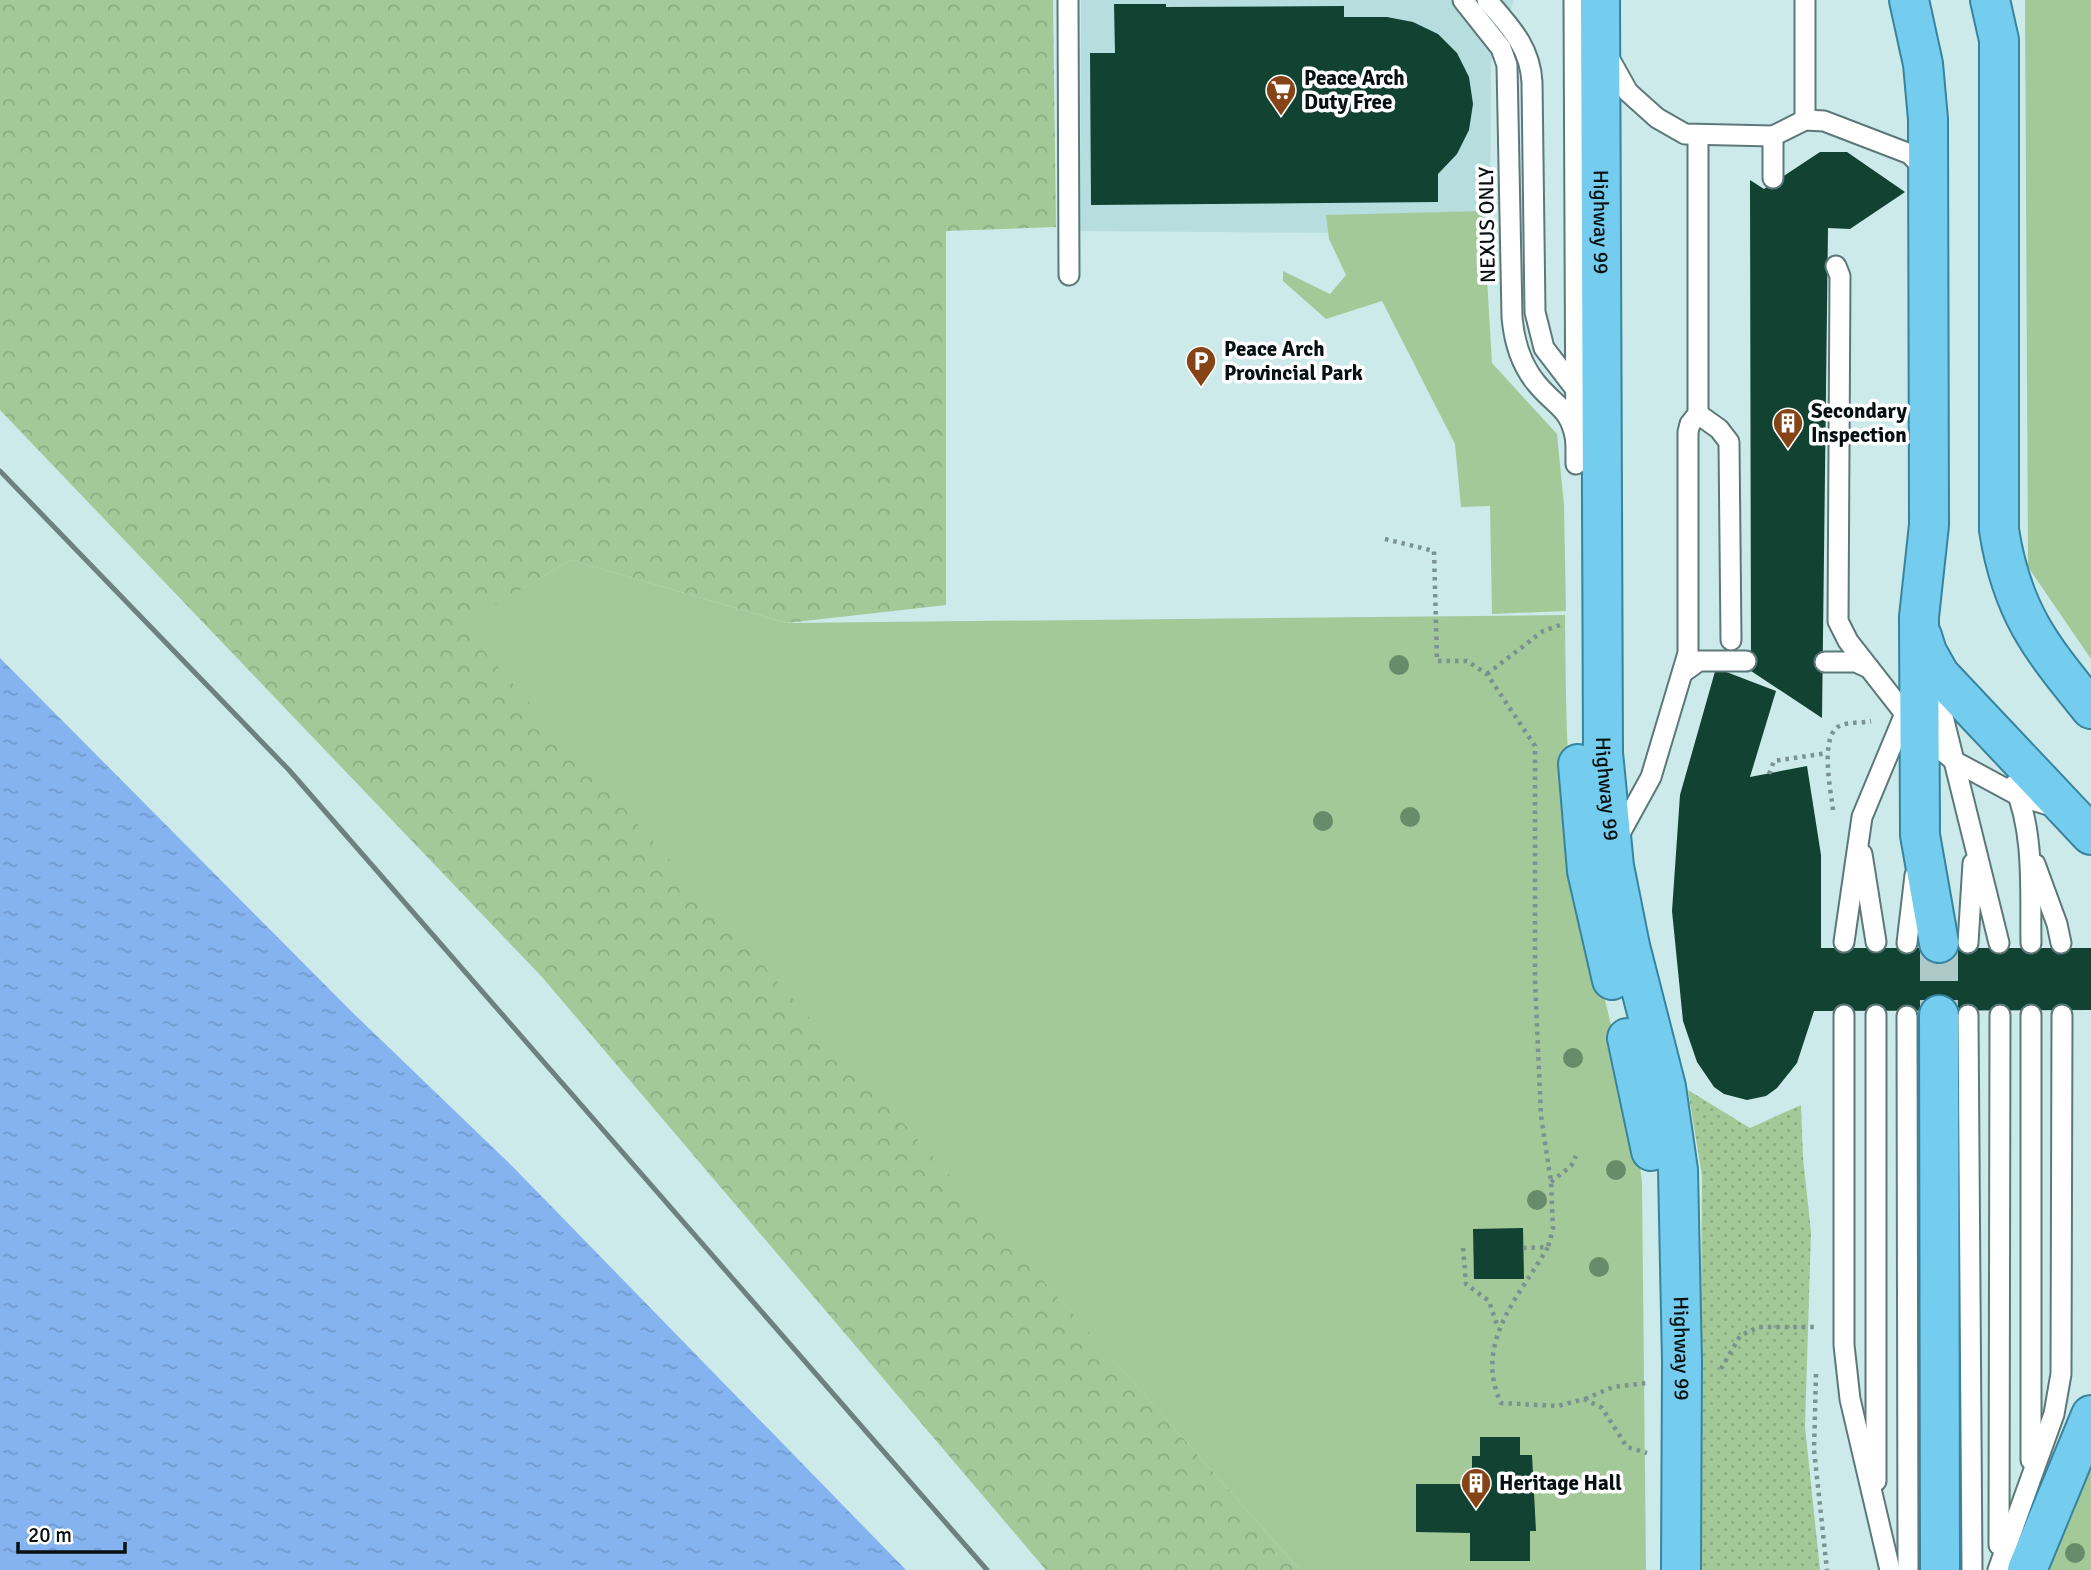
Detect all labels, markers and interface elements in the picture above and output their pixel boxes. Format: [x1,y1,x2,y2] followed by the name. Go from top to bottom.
[1304,65,1405,115] place label: Peace Arch Duty Free
[1264,73,1298,117] supermarket icon: Peace Arch Duty Free
[1473,166,1501,283] street label: NEXUS ONLY
[1588,170,1614,274] street label: Highway 99
[1224,336,1363,386] place label: Peace Arch Provincial Park
[1184,344,1218,388] parking icon: Peace Arch Provincial Park
[1811,398,1908,448] place label: Secondary Inspection
[1771,406,1805,450] building icon: Secondary Inspection
[1590,737,1624,842] street label: Highway 99
[1668,1296,1695,1401] street label: Highway 99
[1459,1466,1493,1510] building icon: Heritage Hall
[1499,1470,1622,1496] place label: Heritage Hall
[18,1510,124,1554] scale bar
[28,1522,72,1548] text: 20 m

